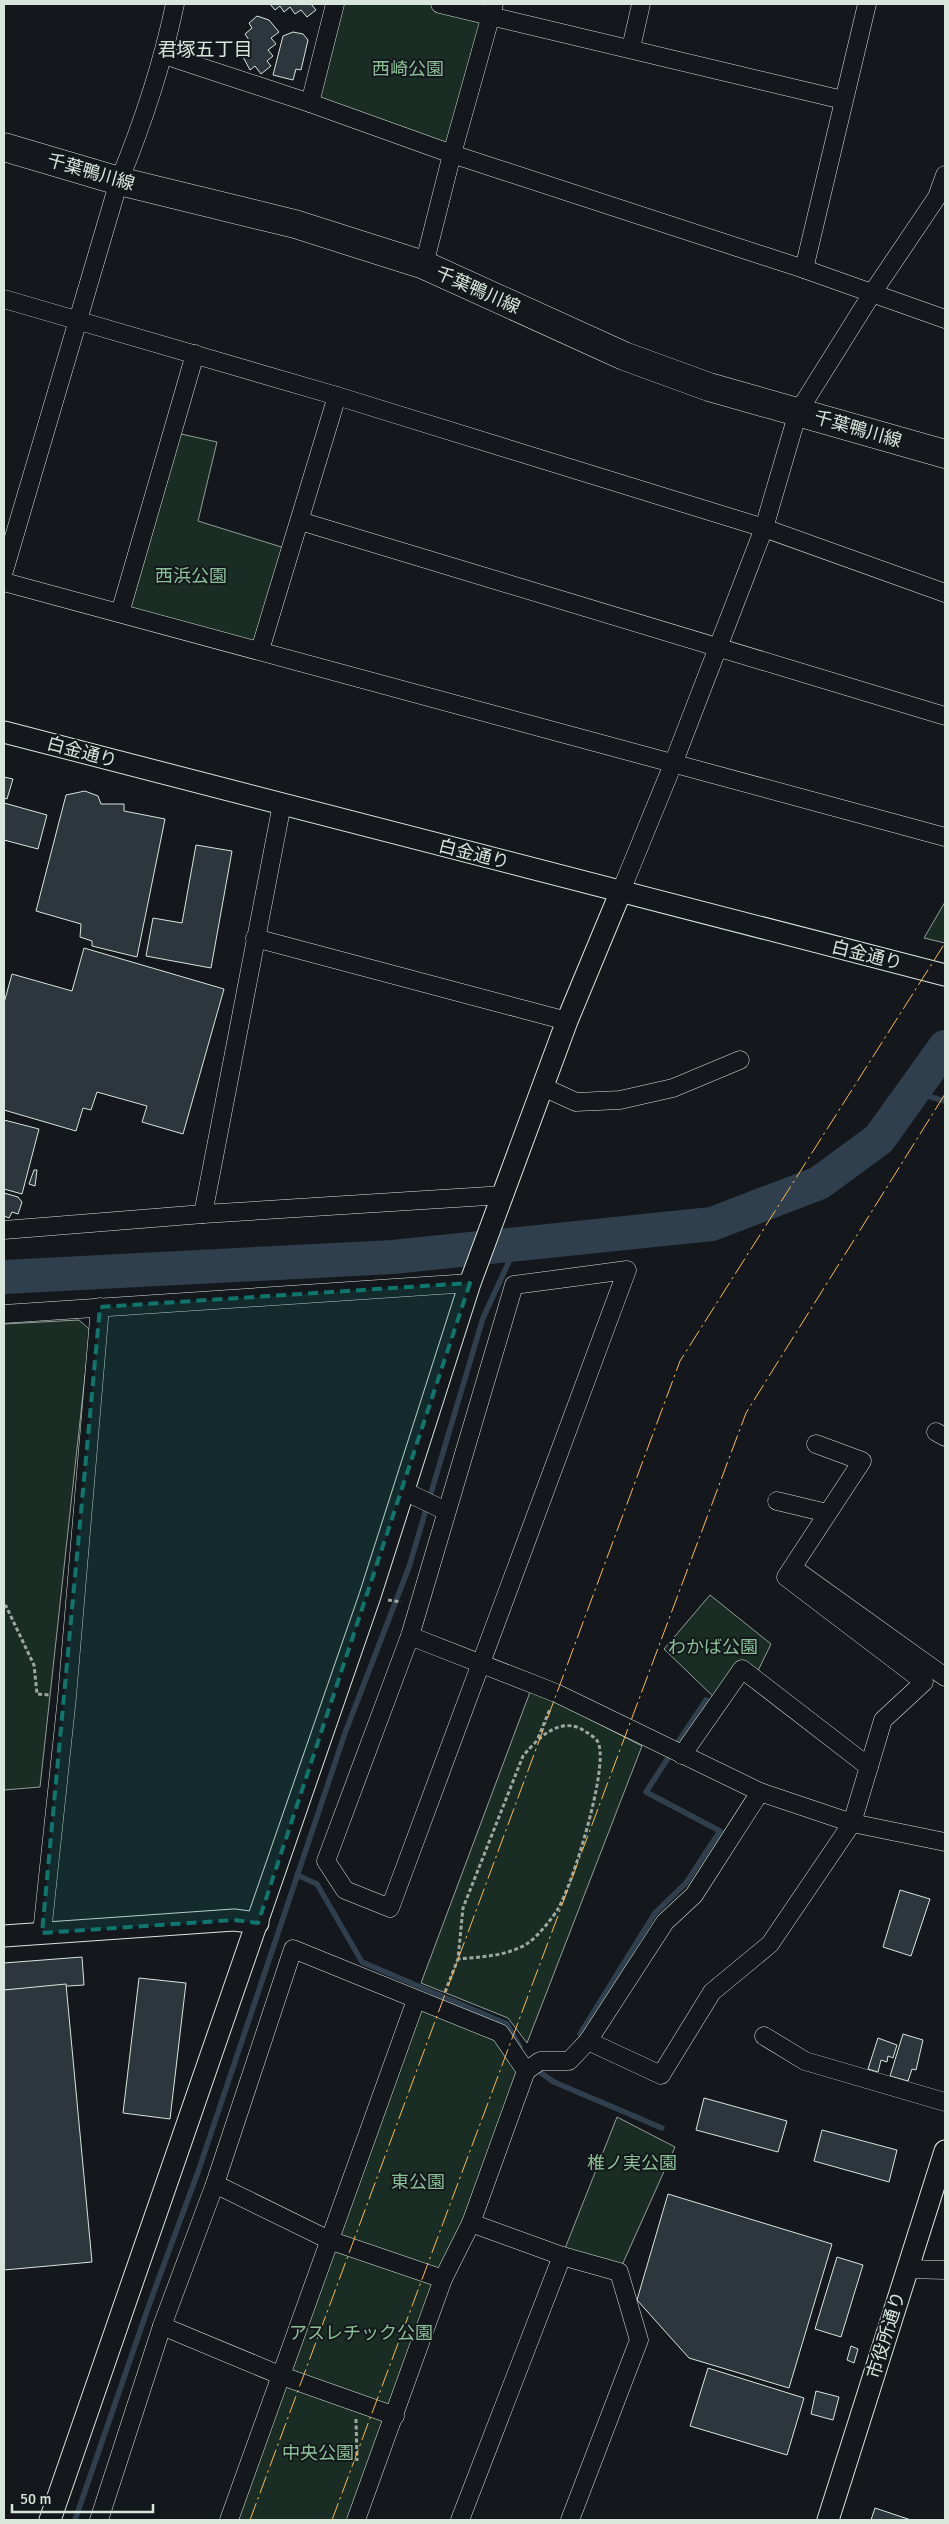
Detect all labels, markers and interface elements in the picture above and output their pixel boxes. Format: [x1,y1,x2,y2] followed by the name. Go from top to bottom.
[157,38,253,62] district label: 君塚五丁目
[372,58,444,80] park label: 西崎公園
[45,149,137,195] street label: 千葉鴨川線
[432,262,524,318] street label: 千葉鴨川線
[812,406,904,452] street label: 千葉鴨川線
[155,565,227,587] park label: 西浜公園
[44,732,120,772] street label: 白金通り
[436,835,512,873] street label: 白金通り
[829,936,905,974] street label: 白金通り
[668,1636,758,1658] park label: わかば公園
[587,2152,677,2174] park label: 椎ノ実公園
[391,2171,445,2193] park label: 東公園
[862,2289,910,2381] street label: 市役所通り
[289,2322,433,2344] park label: アスレチック公園
[282,2442,354,2464] park label: 中央公園
[12,2482,154,2514] scale bar
[20,2490,51,2508] text: 50 m

